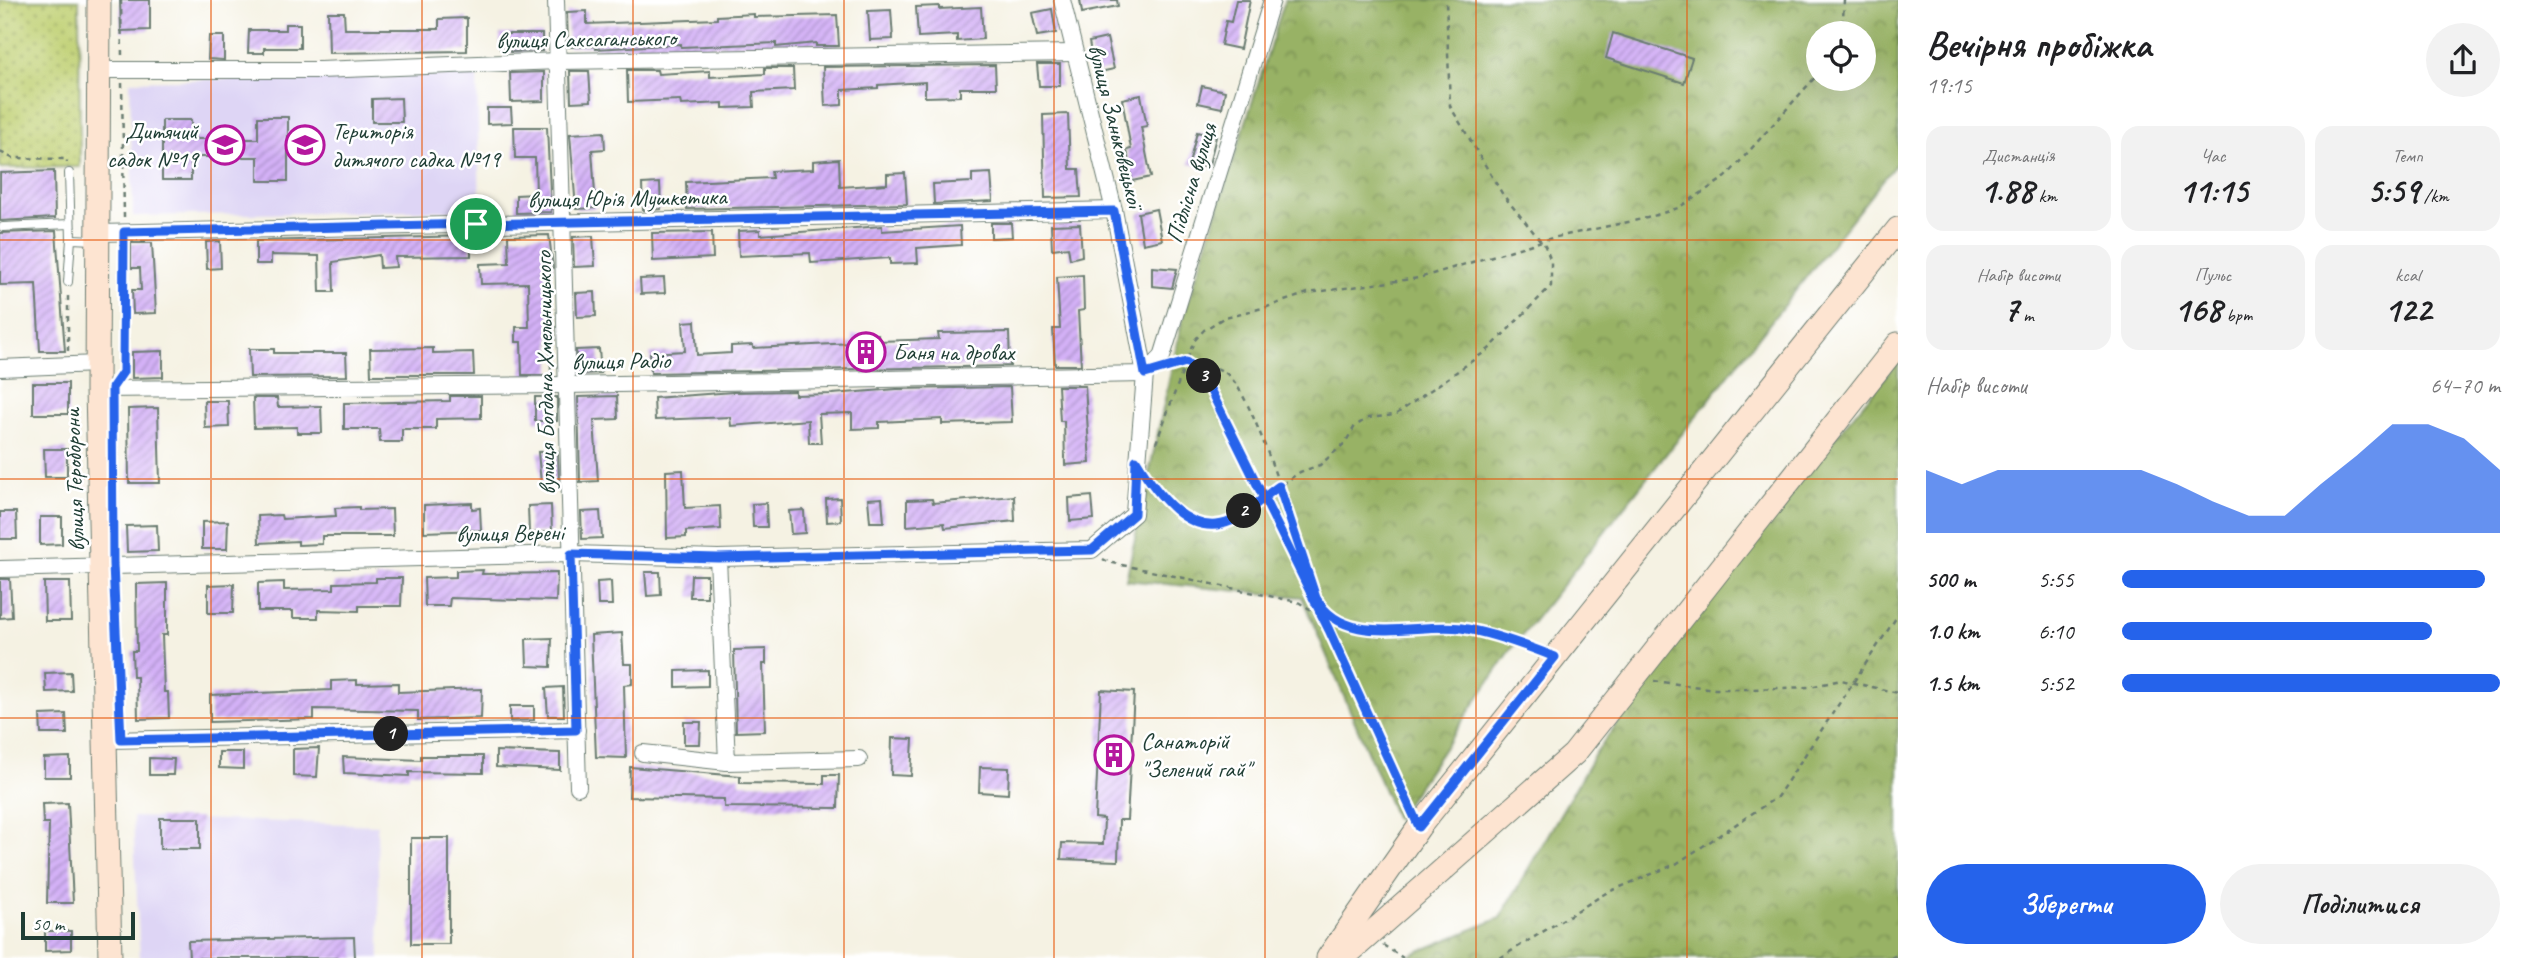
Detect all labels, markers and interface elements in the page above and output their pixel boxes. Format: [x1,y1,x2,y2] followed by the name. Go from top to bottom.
[1806,21,1876,91] map controls
[1806,21,1876,91] button: locate
[1926,21,2151,68] text: Вечірня пробіжка
[496,22,679,56] street label: вулиця Саксаганського
[2426,23,2500,97] button: share
[1081,41,1152,215] street label: вулиця Заньковецької
[1926,71,1972,100] text: 19:15
[107,116,200,174] place label: Дитячий садок №19
[332,116,502,174] place label: Територія дитячого садка №19
[1159,118,1224,247] street label: Підлісна вулиця
[204,124,246,166] school or university icon: Дитячий садок №19
[284,124,326,166] school or university icon: Територія дитячого садка №19
[1982,144,2055,168] text: Дистанція
[2200,144,2226,168] text: Час
[2392,144,2423,168] text: Темп
[1980,168,2034,213] text: 1.88
[2178,168,2248,213] text: 11:15
[2367,168,2419,213] text: 5:59
[527,181,728,215] street label: вулиця Юрія Мушкетика
[2034,184,2057,208] text: km
[2419,184,2449,208] text: /km
[446,194,506,254] pin
[457,205,495,243] icon: arrive
[528,249,562,495] street label: вулиця Богдана Хмельницького
[1977,263,2060,287] text: Набір висоти
[2195,263,2231,287] text: Пульс
[2395,263,2420,287] text: kcal
[2003,287,2019,332] text: 7
[2174,287,2222,332] text: 168
[2384,287,2431,332] text: 122
[2019,303,2034,327] text: m
[2222,303,2252,327] text: bpm
[845,331,887,373] building icon: Баня на дровах
[893,337,1016,367] place label: Баня на дровах
[571,345,672,377] street label: вулиця Радіо
[1186,358,1222,394] pin: 3
[1199,363,1208,387] text: 3
[1926,371,2026,400] text: Набір висоти
[2430,371,2500,400] text: 64–70 m
[56,406,91,552] street label: вулиця Тероборони
[1226,494,1262,528] pin: 2
[1239,498,1248,522] text: 2
[456,517,567,549] street label: вулиця Верені
[1926,565,1975,594] text: 500 m
[2038,565,2074,594] text: 5:55
[1926,617,1980,646] text: 1.0 km
[2038,617,2074,646] text: 6:10
[1926,669,1979,698] text: 1.5 km
[2038,669,2074,698] text: 5:52
[374,716,408,752] pin: 1
[386,721,395,745] text: 1
[1141,726,1256,784] place label: Санаторій "Зелений гай"
[1093,734,1135,776] building icon: Санаторій "Зелений гай"
[1926,864,2206,944] button: Зберегти
[2220,864,2500,944] button: Поділитися
[21,909,135,941] scale bar
[32,912,64,936] text: 50 m

